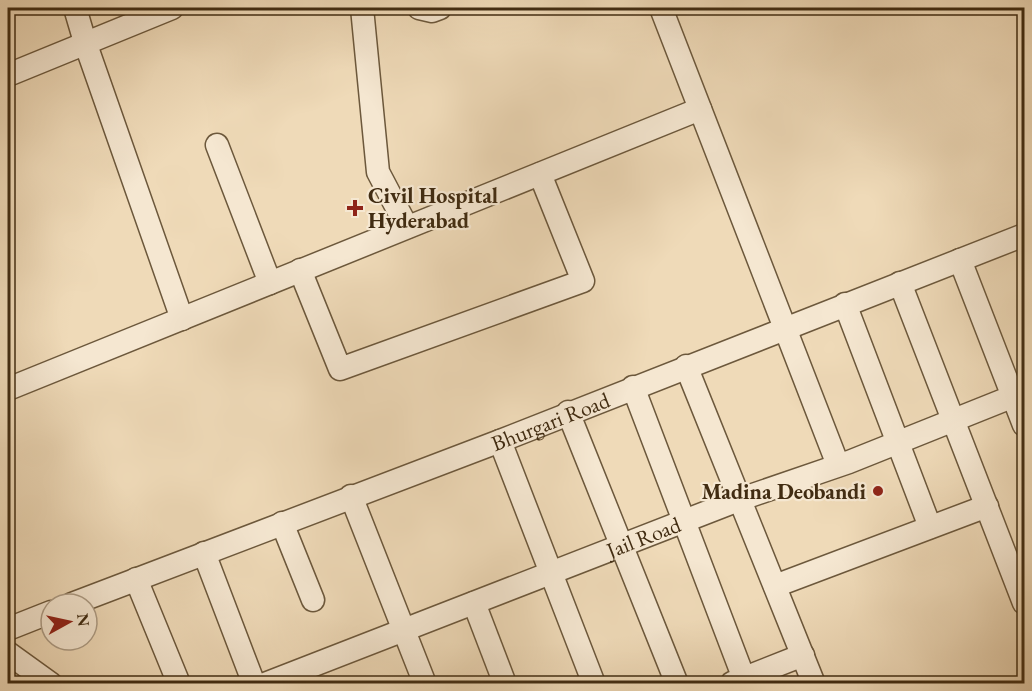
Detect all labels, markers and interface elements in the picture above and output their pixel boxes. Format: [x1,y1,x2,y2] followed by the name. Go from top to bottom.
[368,181,498,235] place label: Civil Hospital Hyderabad
[346,199,364,217] marker: Civil Hospital Hyderabad
[487,385,615,458] street label: Bhurgari Road
[702,477,867,506] place label: Madina Deobandi
[871,484,885,498] marker: Madina Deobandi
[600,510,686,566] street label: Jail Road
[39,592,99,652] north arrow
[72,612,95,628] text: N

